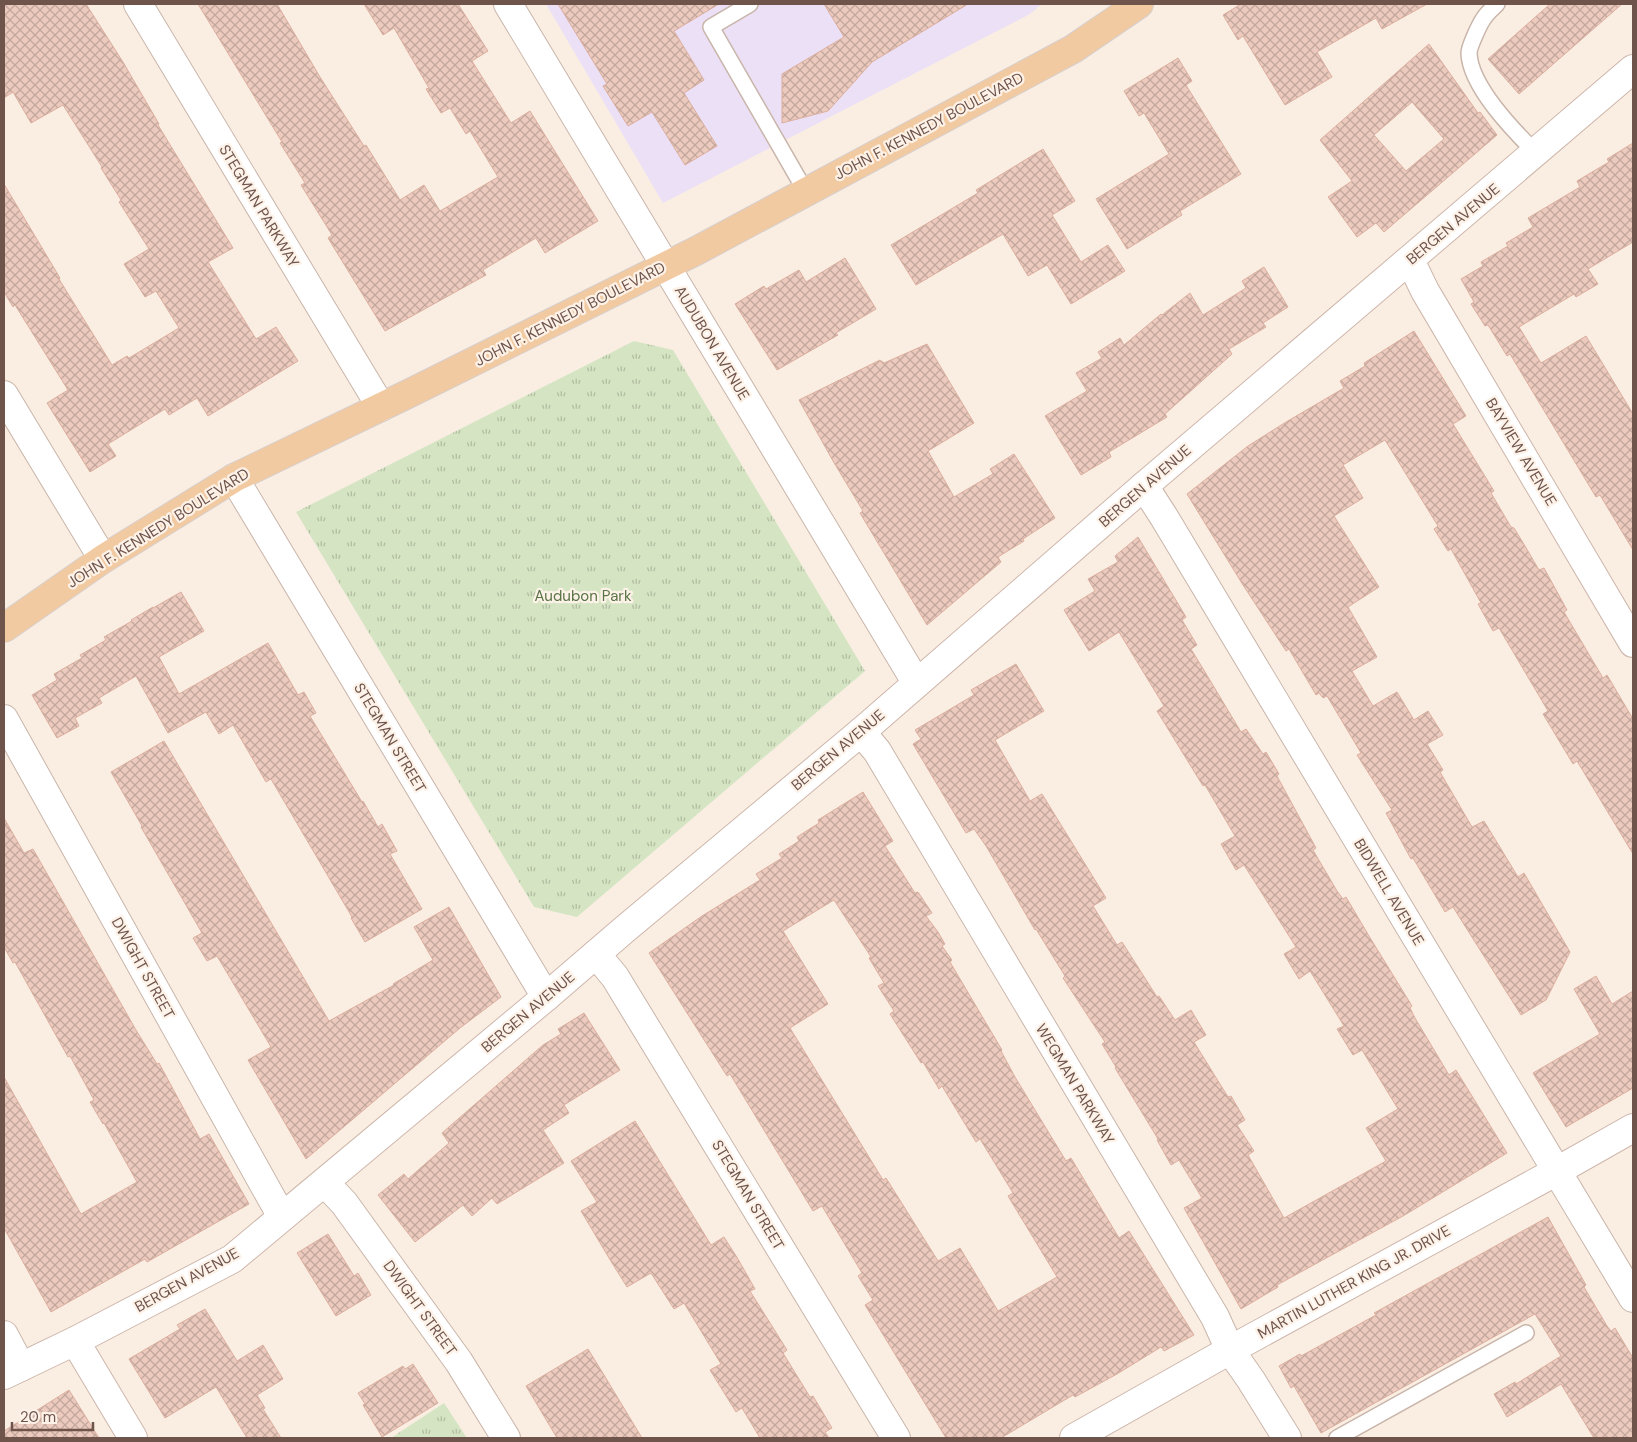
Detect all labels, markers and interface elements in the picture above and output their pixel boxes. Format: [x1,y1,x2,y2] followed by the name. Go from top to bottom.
[831,68,1027,184] street label: JOHN F. KENNEDY BOULEVARD
[214,141,304,271] street label: STEGMAN PARKWAY
[1402,179,1504,269] street label: BERGEN AVENUE
[471,257,669,371] street label: JOHN F. KENNEDY BOULEVARD
[670,282,754,404] street label: AUDUBON AVENUE
[1481,394,1561,510] street label: BAYVIEW AVENUE
[1095,440,1195,532] street label: BERGEN AVENUE
[63,464,253,592] street label: JOHN F. KENNEDY BOULEVARD
[535,586,632,606] park label: Audubon Park
[349,679,431,797] street label: STEGMAN STREET
[787,705,889,795] street label: BERGEN AVENUE
[1349,835,1429,949] street label: BIDWELL AVENUE
[107,914,179,1022] street label: DWIGHT STREET
[477,967,579,1057] street label: BERGEN AVENUE
[1031,1020,1119,1148] street label: WEGMAN PARKWAY
[707,1136,789,1254] street label: STEGMAN STREET
[1254,1220,1454,1344] street label: MARTIN LUTHER KING JR. DRIVE
[131,1243,243,1317] street label: BERGEN AVENUE
[379,1256,461,1360] street label: DWIGHT STREET
[12,1400,94,1432] scale bar
[20,1407,56,1427] text: 20 m

